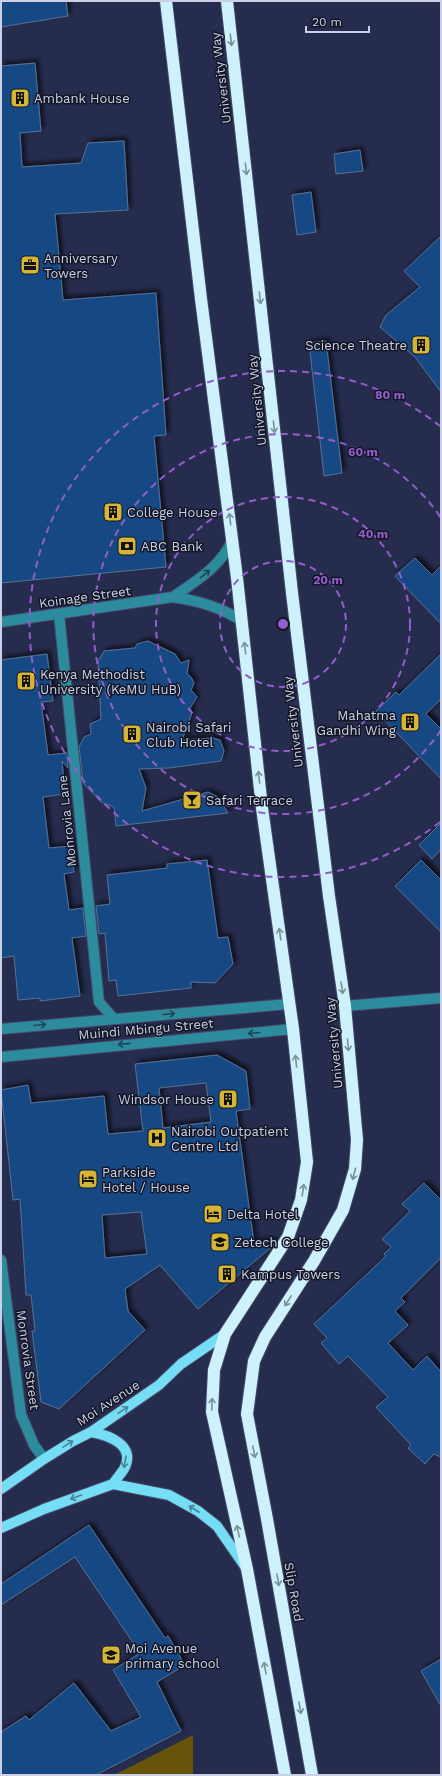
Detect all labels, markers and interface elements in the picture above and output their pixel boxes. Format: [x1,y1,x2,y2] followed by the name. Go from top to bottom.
[306,8,369,34] scale bar
[312,15,342,29] text: 20 m
[208,31,234,125] street label: University Way
[227,33,235,46] one-way arrow
[9,87,31,109] building icon: Ambank House
[34,91,130,106] place label: Ambank House
[242,162,250,175] one-way arrow
[44,251,118,281] place label: Anniversary Towers
[19,254,41,276] office icon: Anniversary Towers
[256,291,264,304] one-way arrow
[410,334,432,356] building icon: Science Theatre
[305,338,407,353] place label: Science Theatre
[245,353,269,446] street label: University Way
[375,388,405,402] text: 80 m
[270,420,278,433] one-way arrow
[348,445,378,459] text: 60 m
[102,501,124,523] building icon: College House
[127,505,218,520] place label: College House
[226,513,234,526] one-way arrow
[358,527,388,541] text: 40 m
[116,535,138,557] bank icon: ABC Bank
[141,539,203,554] place label: ABC Bank
[199,570,210,579] one-way arrow
[313,573,343,587] text: 20 m
[38,583,132,611] street label: Koinage Street
[276,617,290,631] centre of rings
[241,642,249,655] one-way arrow
[40,667,181,697] place label: Kenya Methodist University (KeMU HuB)
[15,670,37,692] building icon: Kenya Methodist University (KeMU HuB)
[280,675,306,769] street label: University Way
[316,708,397,738] place label: Mahatma Gandhi Wing
[399,711,421,733] building icon: Mahatma Gandhi Wing
[146,720,232,750] place label: Nairobi Safari Club Hotel
[121,723,143,745] building icon: Nairobi Safari Club Hotel
[255,771,263,784] one-way arrow
[55,774,79,868] street label: Monrovia Lane
[181,789,203,811] bar icon: Safari Terrace
[206,793,293,808] place label: Safari Terrace
[276,928,284,941] one-way arrow
[339,981,347,994] one-way arrow
[323,996,345,1089] street label: University Way
[162,1010,175,1017] one-way arrow
[78,1016,215,1042] street label: Muindi Mbingu Street
[33,1022,46,1029] one-way arrow
[248,1029,261,1036] one-way arrow
[345,1038,352,1051] one-way arrow
[118,1040,131,1048] one-way arrow
[292,1055,300,1068] one-way arrow
[217,1088,239,1110] building icon: Windsor House
[118,1092,214,1107] place label: Windsor House
[171,1124,289,1154] place label: Nairobi Outpatient Centre Ltd
[146,1127,168,1149] hospital icon: Nairobi Outpatient Centre Ltd
[102,1165,190,1195] place label: Parkside Hotel / House
[349,1167,357,1180] one-way arrow
[77,1168,99,1190] hotel icon: Parkside Hotel / House
[299,1184,307,1197] one-way arrow
[202,1203,224,1225] hotel icon: Delta Hotel
[227,1207,299,1222] place label: Delta Hotel
[209,1231,231,1253] school or university icon: Zetech College
[234,1235,328,1250] place label: Zetech College
[216,1263,238,1285] building icon: Kampus Towers
[241,1267,340,1282] place label: Kampus Towers
[284,1295,292,1307] one-way arrow
[14,1309,43,1411] street label: Monrovia Street
[74,1377,142,1429] street label: Moi Avenue
[208,1398,216,1411] one-way arrow
[117,1406,128,1414] one-way arrow
[62,1440,73,1448] one-way arrow
[250,1445,258,1458] one-way arrow
[121,1456,129,1469] one-way arrow
[71,1494,83,1502] one-way arrow
[189,1505,200,1513] one-way arrow
[233,1525,241,1538] one-way arrow
[281,1561,307,1623] street label: Slip Road
[274,1573,282,1586] one-way arrow
[125,1641,220,1671] place label: Moi Avenue primary school
[100,1644,122,1666] school or university icon: Moi Avenue primary school
[261,1662,269,1675] one-way arrow
[296,1701,304,1714] one-way arrow

